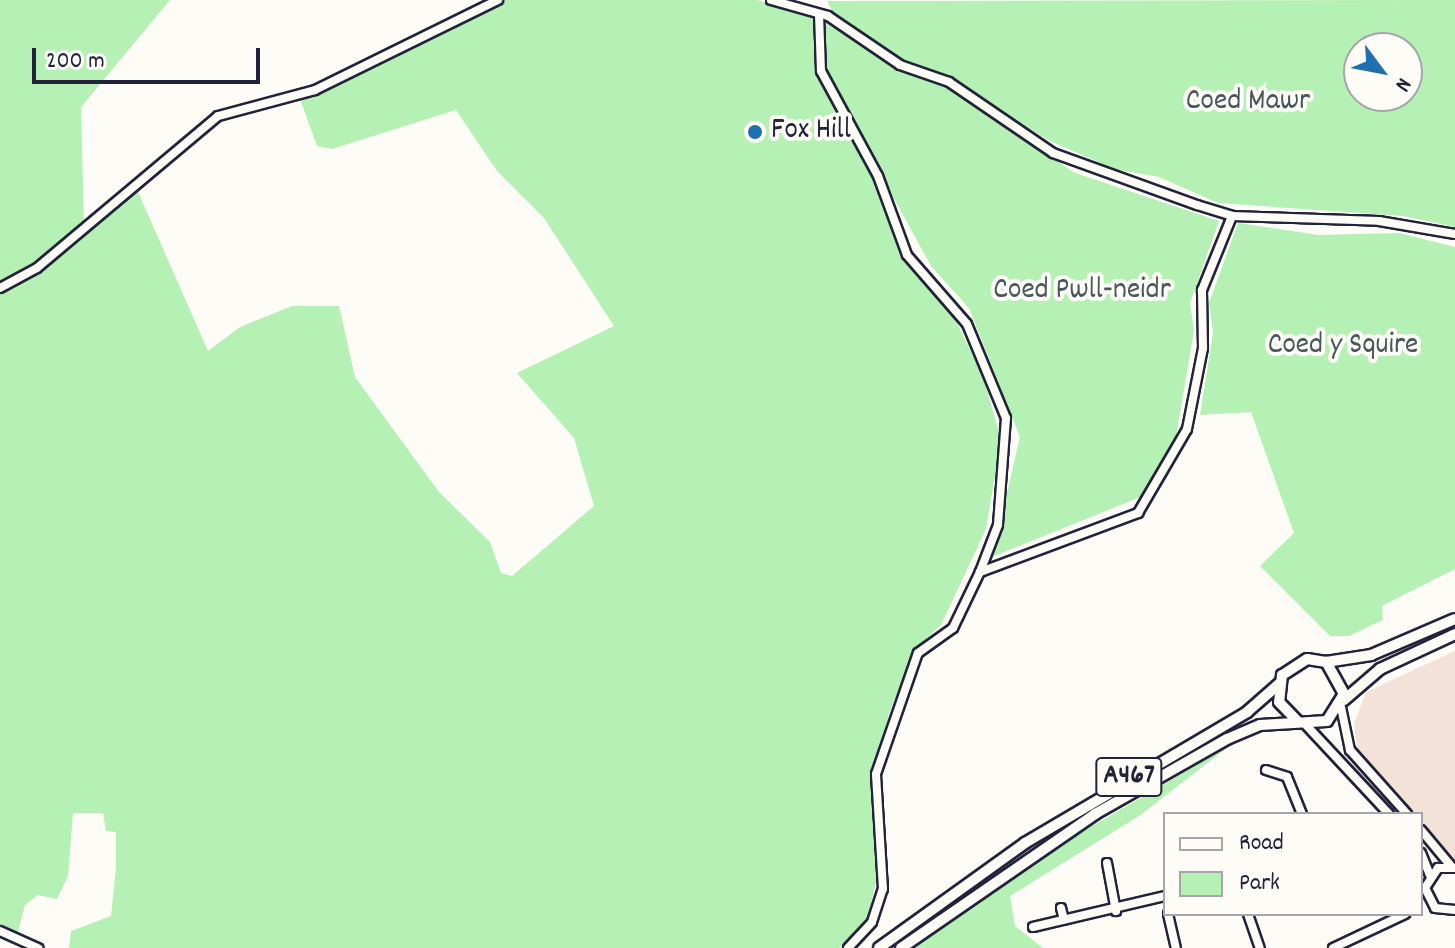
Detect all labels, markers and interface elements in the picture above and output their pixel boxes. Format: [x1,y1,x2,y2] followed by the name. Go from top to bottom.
[36,32,264,82] scale bar
[1343,32,1423,112] north arrow
[46,45,105,79] text: 200 m
[1386,71,1418,97] text: N
[1186,85,1310,121] park label: Coed Mawr
[771,114,851,150] place label: Fox Hill
[746,123,764,141] marker: Fox Hill
[993,274,1171,310] park label: Coed Pwll-neidr
[1268,329,1418,365] park label: Coed y Squire
[1095,753,1163,801] road number: A467
[1163,812,1423,916] legend
[1239,827,1284,861] text: Road
[1239,867,1280,901] text: Park

